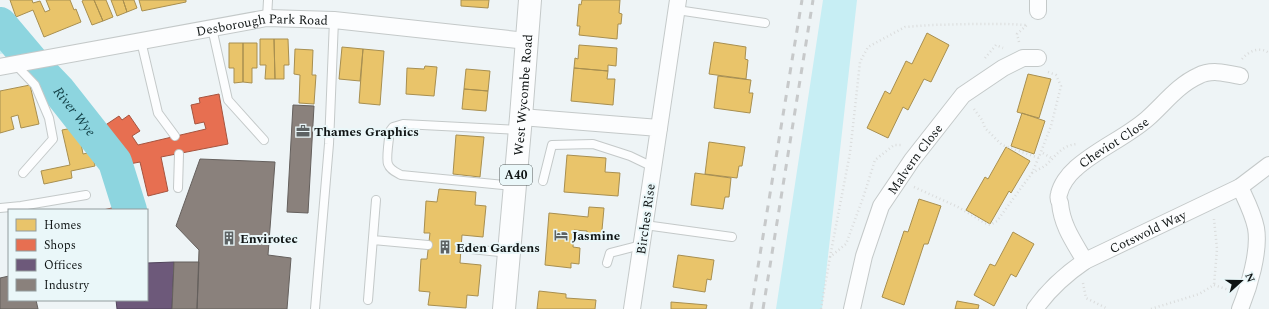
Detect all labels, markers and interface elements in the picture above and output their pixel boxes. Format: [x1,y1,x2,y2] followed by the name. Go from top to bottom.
[195,9,328,42] street label: Desborough Park Road
[509,33,538,156] street label: West Wycombe Road
[48,82,101,141] water label: River Wye
[1074,112,1154,173] street label: Cheviot Close
[883,120,948,199] street label: Malvern Close
[314,122,419,142] place label: Thames Graphics
[295,123,311,139] office icon: Thames Graphics
[500,165,532,185] road number: A40
[631,182,661,256] street label: Birches Rise
[1106,205,1190,259] street label: Cotswold Way
[8,209,148,301] legend
[44,216,82,235] text: Homes
[572,226,620,246] place label: Jasmine
[553,227,569,243] hotel icon: Jasmine
[240,229,298,249] place label: Envirotec
[221,230,237,246] building icon: Envirotec
[44,236,76,255] text: Shops
[456,238,540,258] place label: Eden Gardens
[437,239,453,255] building icon: Eden Gardens
[44,256,83,275] text: Offices
[1221,261,1261,301] north arrow
[1240,270,1259,285] text: N
[44,276,90,295] text: Industry

